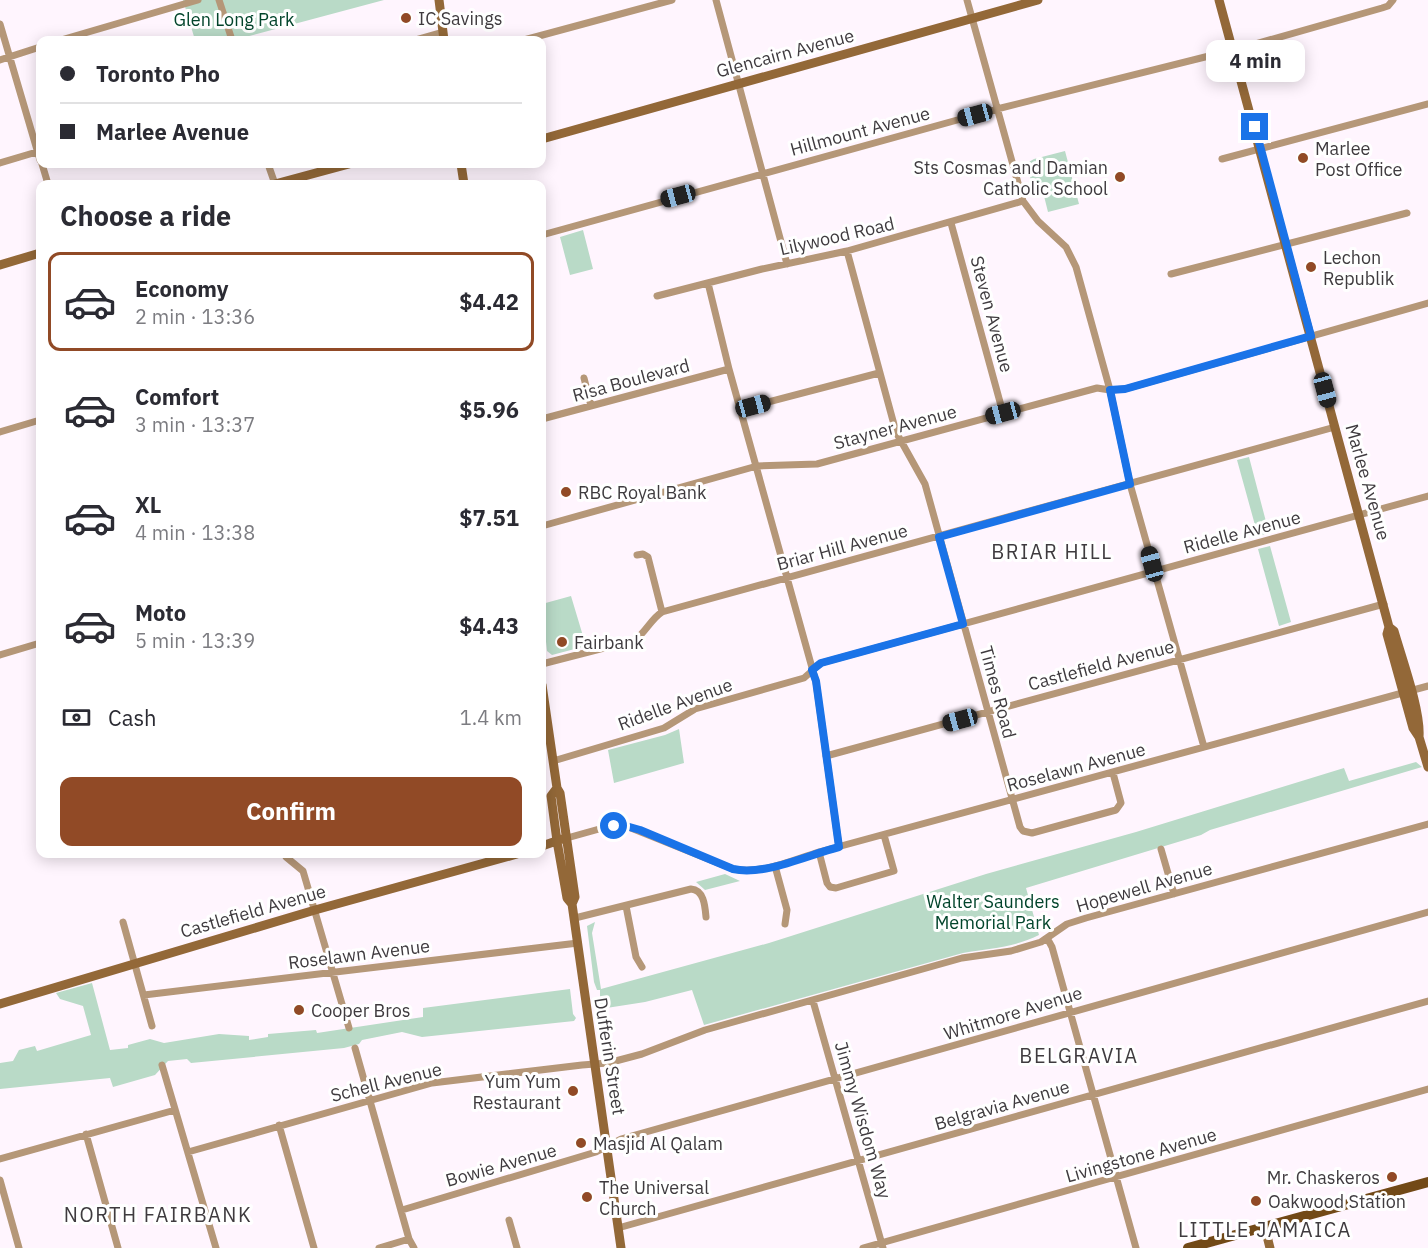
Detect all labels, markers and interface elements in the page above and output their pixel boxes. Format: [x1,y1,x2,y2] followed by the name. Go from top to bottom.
[418,7,502,30] place label: IC Savings
[173,8,295,31] park label: Glen Long Park
[399,11,413,25] marker: IC Savings
[714,24,857,82] street label: Glencairn Avenue
[1206,40,1304,82] callout: 4 min
[1229,47,1282,74] text: 4 min
[96,59,220,88] text: Toronto Pho
[788,101,933,161] street label: Hillmount Avenue
[955,102,995,128] car
[1241,113,1268,140] route end
[96,117,249,146] text: Marlee Avenue
[1315,137,1403,181] place label: Marlee Post Office
[1296,151,1310,165] marker: Marlee Post Office
[914,156,1108,200] place label: Sts Cosmas and Damian Catholic School
[1113,170,1127,184] marker: Sts Cosmas and Damian Catholic School
[658,183,698,209] car
[60,198,231,233] text: Choose a ride
[777,212,897,260] street label: Lilywood Road
[1323,246,1395,290] place label: Lechon Republik
[965,253,1019,375] street label: Steven Avenue
[1304,260,1318,274] marker: Lechon Republik
[135,274,229,303] text: Economy
[63,275,117,329] icon: car
[459,287,519,316] text: $4.42
[135,303,255,330] text: 2 min · 13:36
[570,353,692,407] street label: Risa Boulevard
[1312,370,1338,410] car
[135,382,219,411] text: Comfort
[63,383,117,437] icon: car
[733,393,773,419] car
[459,395,519,424] text: $5.96
[831,400,959,454] street label: Stayner Avenue
[983,400,1023,426] car
[135,411,255,438] text: 3 min · 13:37
[1340,421,1396,543] street label: Marlee Avenue
[578,481,707,504] place label: RBC Royal Bank
[559,485,573,499] marker: RBC Royal Bank
[135,490,161,519] text: XL
[63,491,117,545] icon: car
[459,503,519,532] text: $7.51
[1181,505,1303,559] street label: Ridelle Avenue
[774,518,910,576] street label: Briar Hill Avenue
[135,519,255,546] text: 4 min · 13:38
[991,538,1113,565] district label: BRIAR HILL
[1139,544,1165,584] car
[135,598,186,627] text: Moto
[63,599,117,653] icon: car
[459,611,519,640] text: $4.43
[135,627,255,654] text: 5 min · 13:39
[574,631,644,654] place label: Fairbank
[1025,634,1177,696] street label: Castlefield Avenue
[555,635,569,649] marker: Fairbank
[975,643,1021,741] street label: Times Road
[615,673,736,735] street label: Ridelle Avenue
[60,701,93,734] icon: cash
[108,703,157,732] text: Cash
[460,704,522,731] text: 1.4 km
[940,707,980,733] car
[1004,737,1148,797] street label: Roselawn Avenue
[60,777,522,846] button: Confirm
[600,812,627,839] route start
[1073,857,1215,917] street label: Hopewell Avenue
[178,879,329,943] street label: Castlefield Avenue
[926,890,1060,934] park label: Walter Saunders Memorial Park
[287,934,431,974] street label: Roselawn Avenue
[941,981,1085,1045] street label: Whitmore Avenue
[589,996,631,1116] street label: Dufferin Street
[311,999,411,1022] place label: Cooper Bros
[292,1003,306,1017] marker: Cooper Bros
[830,1039,896,1201] street label: Jimmy Wisdom Way
[1019,1042,1139,1069] district label: BELGRAVIA
[328,1057,444,1107] street label: Schell Avenue
[472,1070,561,1114] place label: Yum Yum Restaurant
[932,1075,1072,1135] street label: Belgravia Avenue
[566,1084,580,1098] marker: Yum Yum Restaurant
[1063,1122,1219,1188] street label: Livingstone Avenue
[593,1132,723,1155] place label: Masjid Al Qalam
[574,1136,588,1150] marker: Masjid Al Qalam
[443,1138,559,1192] street label: Bowie Avenue
[1267,1166,1380,1189] place label: Mr. Chaskeros
[1385,1170,1399,1184] marker: Mr. Chaskeros
[599,1176,709,1220] place label: The Universal Church
[580,1190,594,1204] marker: The Universal Church
[1268,1190,1406,1213] place label: Oakwood Station
[1249,1194,1263,1208] marker: Oakwood Station
[64,1201,252,1228] district label: NORTH FAIRBANK
[1178,1216,1352,1243] district label: LITTLE JAMAICA

